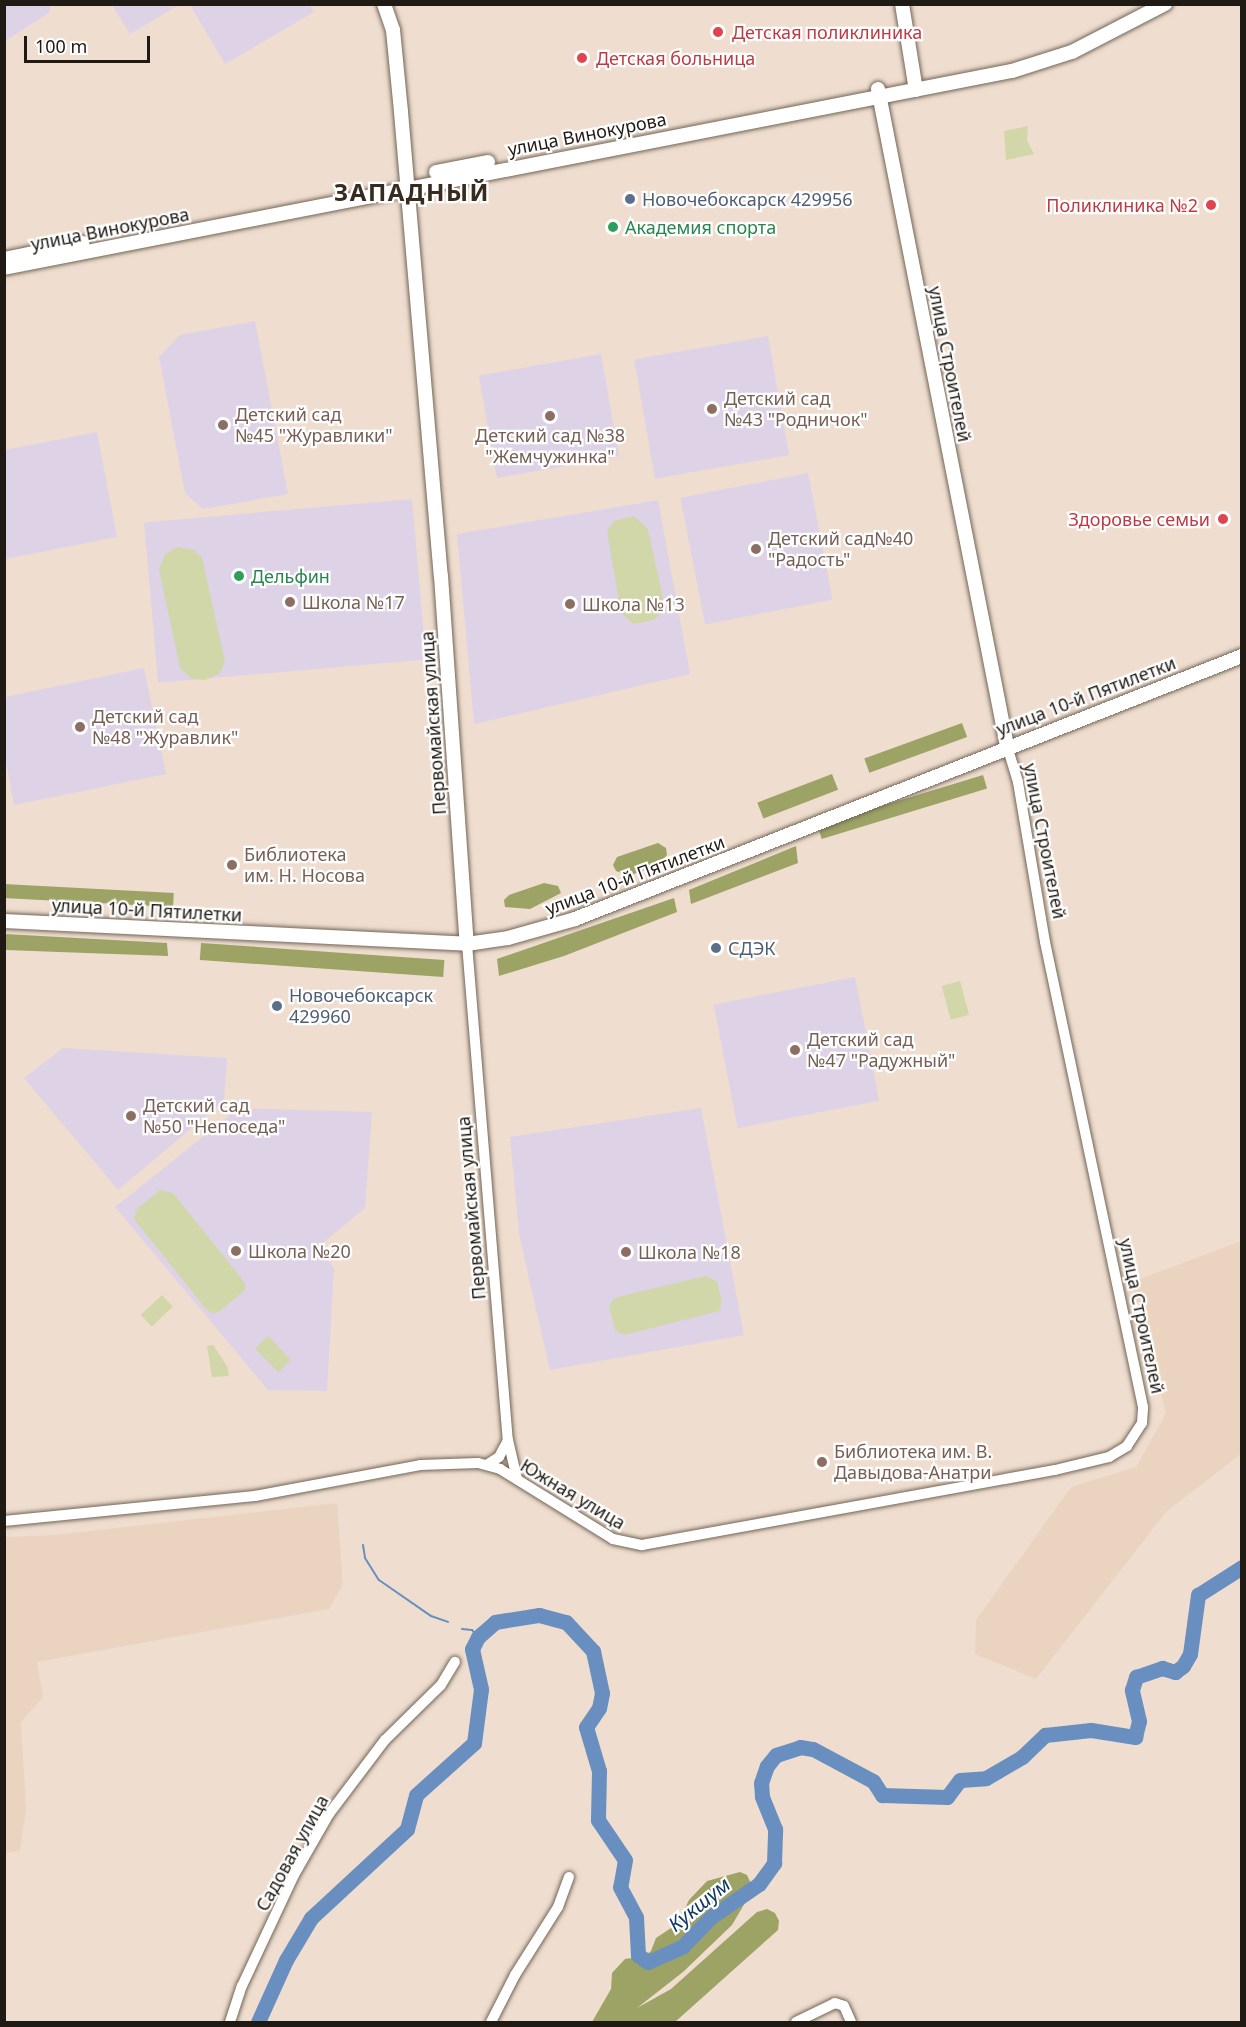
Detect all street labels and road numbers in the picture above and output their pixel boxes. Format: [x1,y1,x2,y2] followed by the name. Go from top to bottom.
[506,108,668,160] street label: улица Винокурова
[29,203,191,255] street label: улица Винокурова
[924,284,976,444] street label: улица Строителей
[416,630,450,816] street label: Первомайская улица
[993,652,1179,740] street label: улица 10-й Пятилетки
[1019,761,1071,921] street label: улица Строителей
[542,831,728,919] street label: улица 10-й Пятилетки
[51,894,243,926] street label: улица 10-й Пятилетки
[452,1115,490,1301] street label: Первомайская улица
[1115,1236,1169,1396] street label: улица Строителей
[517,1454,629,1534] street label: Южная улица
[251,1791,333,1915] street label: Садовая улица

